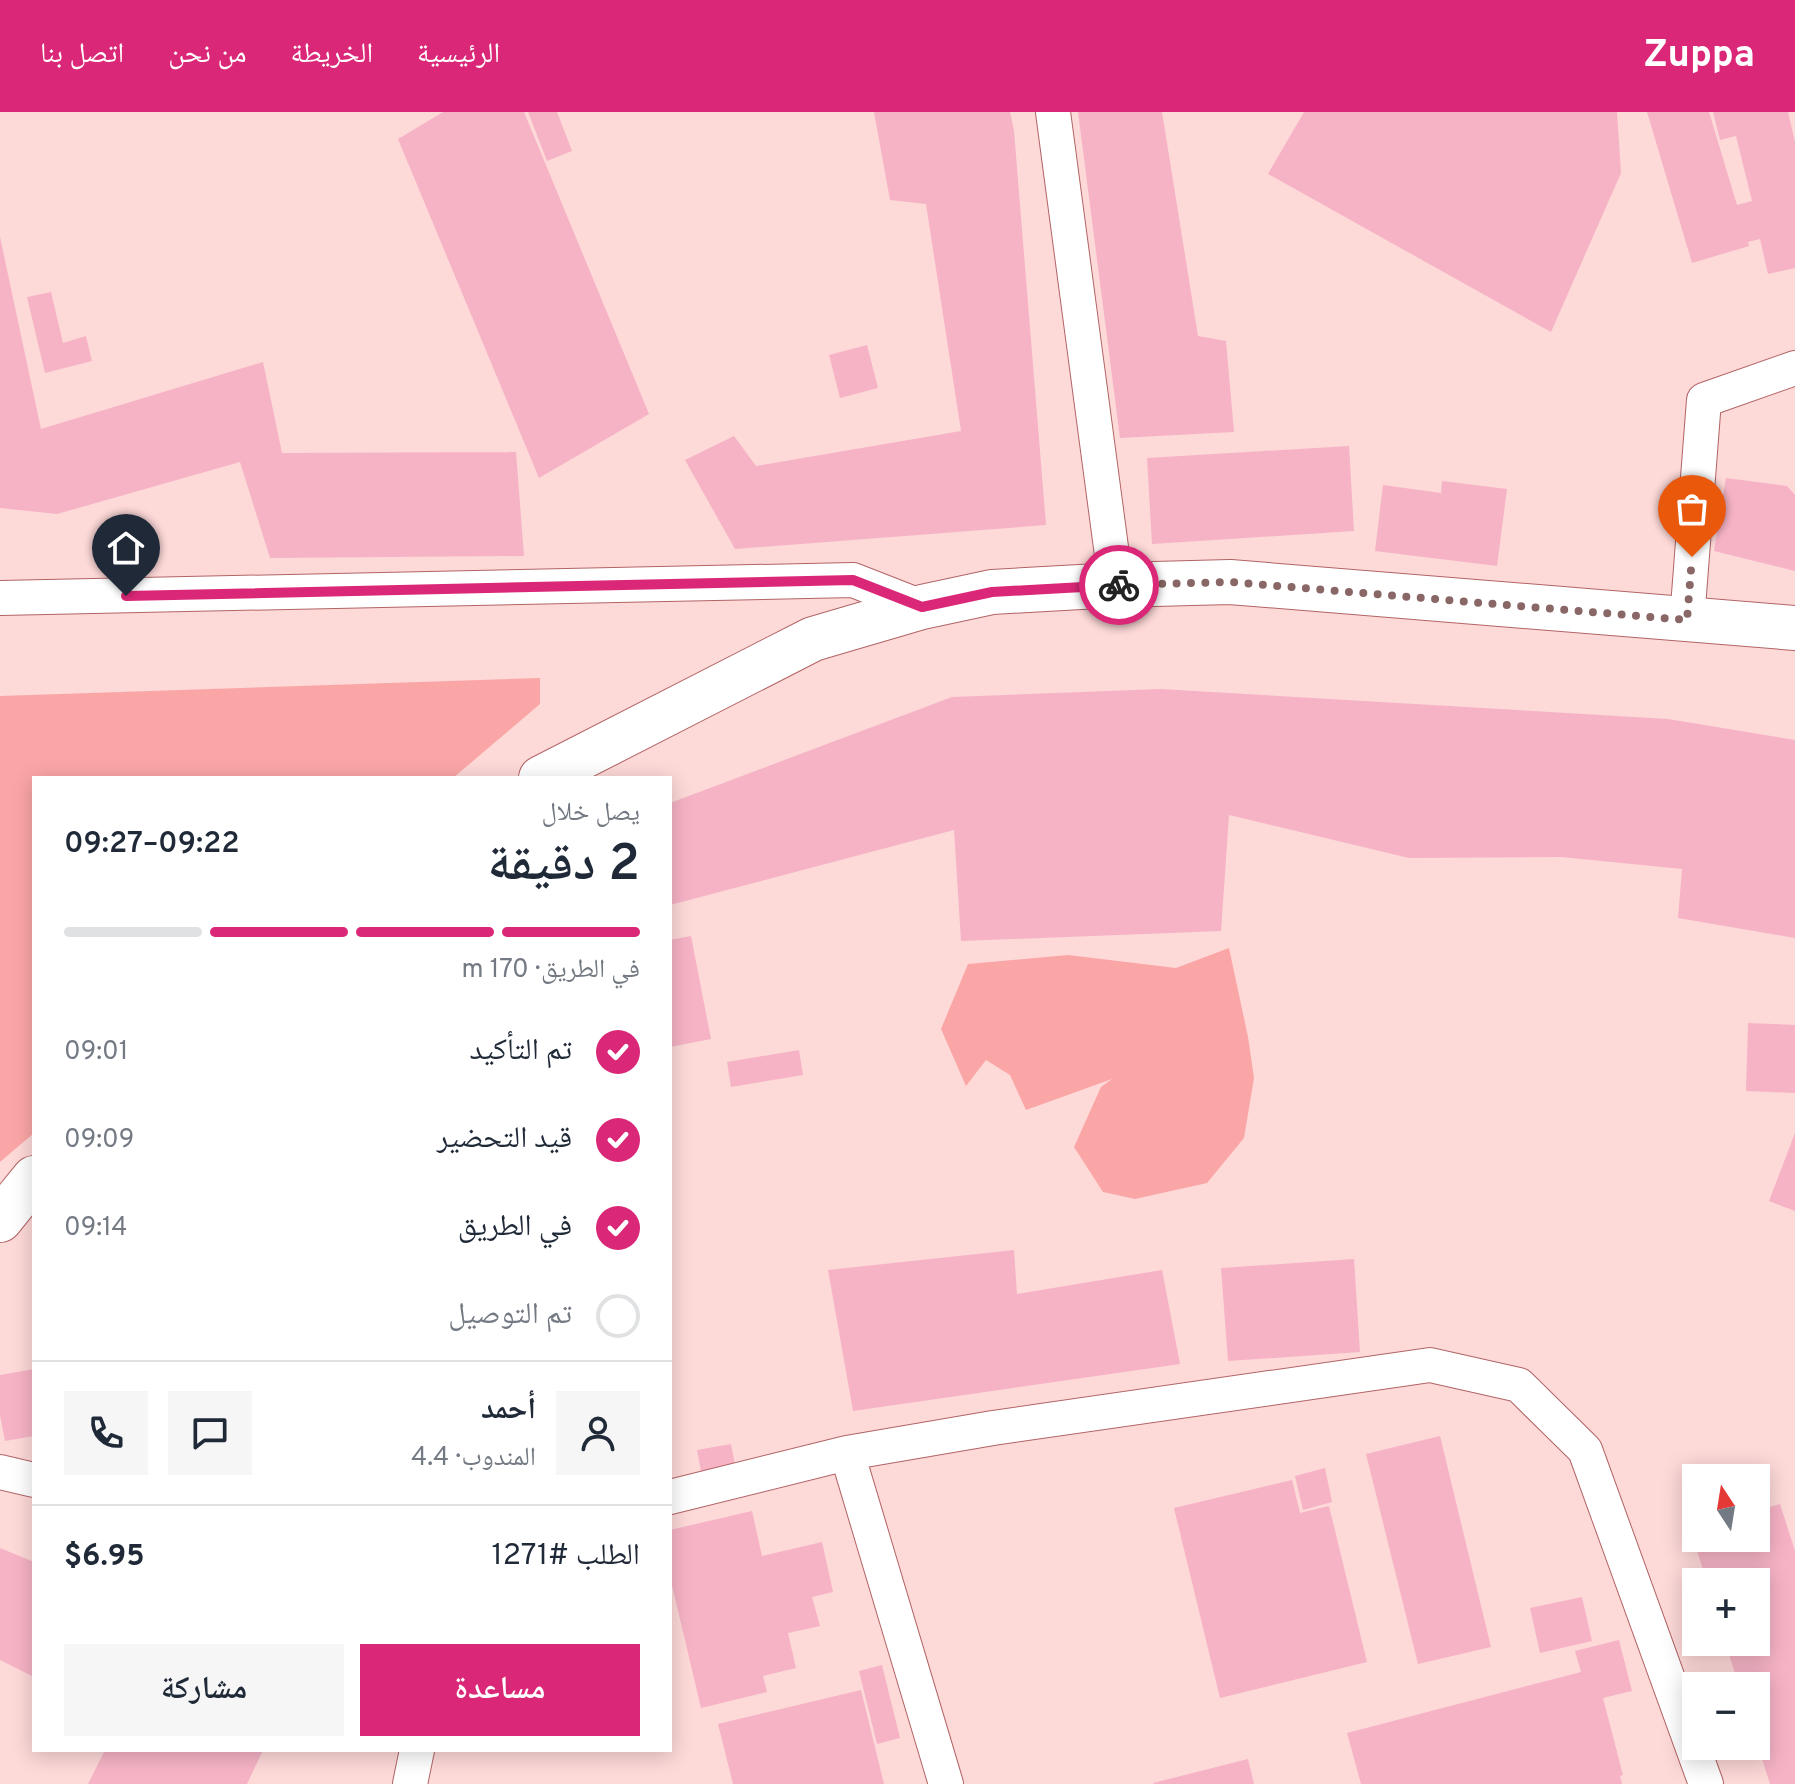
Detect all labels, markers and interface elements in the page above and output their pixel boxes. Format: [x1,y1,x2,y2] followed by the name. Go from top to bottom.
[1643,32,1755,81] text: Zuppa
[40,37,124,73] text: اتصل بنا
[168,37,247,73] text: من نحن
[291,37,373,73] text: الخريطة
[417,37,500,73] text: الرئيسية
[1658,475,1726,557] pin
[1670,487,1714,531] icon: bag
[92,514,160,596] pin
[104,526,148,570] icon: home
[1079,545,1159,625] courier
[1097,563,1141,607] icon: bike
[542,797,640,830] text: يصل خلال
[64,826,240,863] text: 09:22–09:27
[487,833,640,899] text: 2 دقيقة
[461,954,640,987] text: في الطريق · 170 m
[596,1030,640,1074] icon: check
[469,1033,572,1070] text: تم التأكيد
[64,1036,128,1069] text: 09:01
[596,1118,640,1162] icon: check
[437,1121,572,1158] text: قيد التحضير
[64,1124,134,1157] text: 09:09
[596,1206,640,1250] icon: check
[458,1209,572,1246] text: في الطريق
[64,1212,127,1245] text: 09:14
[448,1297,572,1334] text: تم التوصيل
[64,1391,148,1475] button: phone
[168,1391,252,1475] button: chat
[556,1391,640,1475] button: person
[481,1392,536,1429] text: أحمد
[411,1442,536,1475] text: المندوب · 4.4
[1682,1464,1770,1552] north arrow
[1682,1464,1770,1760] map controls
[492,1538,640,1575] text: الطلب #1271
[64,1539,145,1576] text: $6.95
[1682,1568,1770,1656] button: +
[64,1644,344,1736] button: مشاركة
[360,1644,640,1736] button: مساعدة
[1682,1672,1770,1760] button: −

